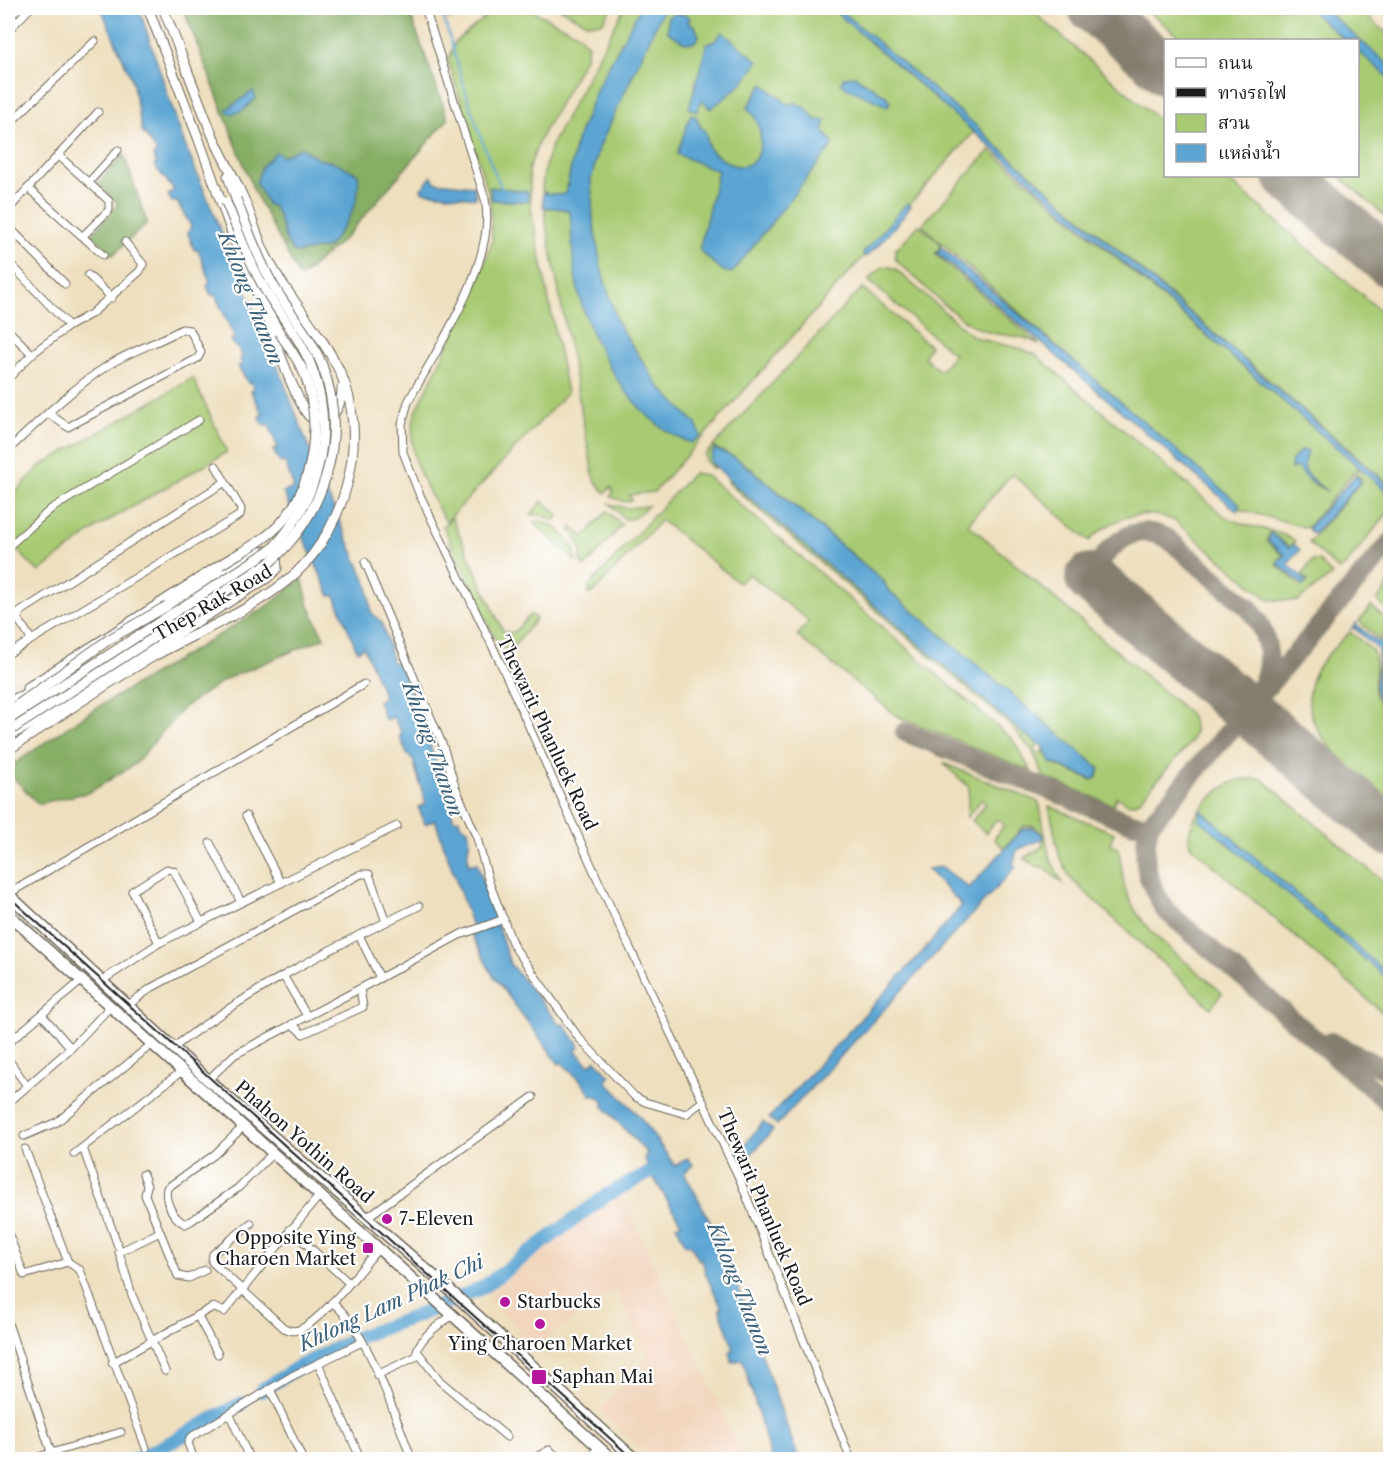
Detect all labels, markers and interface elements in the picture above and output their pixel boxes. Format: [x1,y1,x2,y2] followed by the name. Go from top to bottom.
[1164,39,1359,177] legend
[1218,52,1253,74] text: ถนน
[1218,81,1287,104] text: ทางรถไฟ
[1218,112,1250,134] text: สวน
[1218,139,1281,164] text: แหล่งน้ำ
[213,226,289,368] water label: Khlong Thanon
[150,560,276,646] street label: Thep Rak Road
[492,632,602,834] street label: Thewarit Phanluek Road
[397,676,469,820] water label: Khlong Thanon
[230,1076,378,1208] street label: Phahon Yothin Road
[712,1105,816,1309] street label: Thewarit Phanluek Road
[399,1208,474,1230] place label: 7-Eleven
[380,1212,394,1226] marker: 7-Eleven
[702,1217,778,1359] water label: Khlong Thanon
[216,1227,357,1270] place label: Opposite Ying Charoen Market
[361,1241,375,1255] marker: Opposite Ying Charoen Market
[293,1249,489,1357] water label: Khlong Lam Phak Chi
[517,1291,601,1313] place label: Starbucks
[498,1295,512,1309] marker: Starbucks
[533,1317,547,1331] marker: Ying Charoen Market
[447,1333,633,1355] place label: Ying Charoen Market
[552,1366,654,1388] place label: Saphan Mai
[530,1368,548,1386] marker: Saphan Mai

